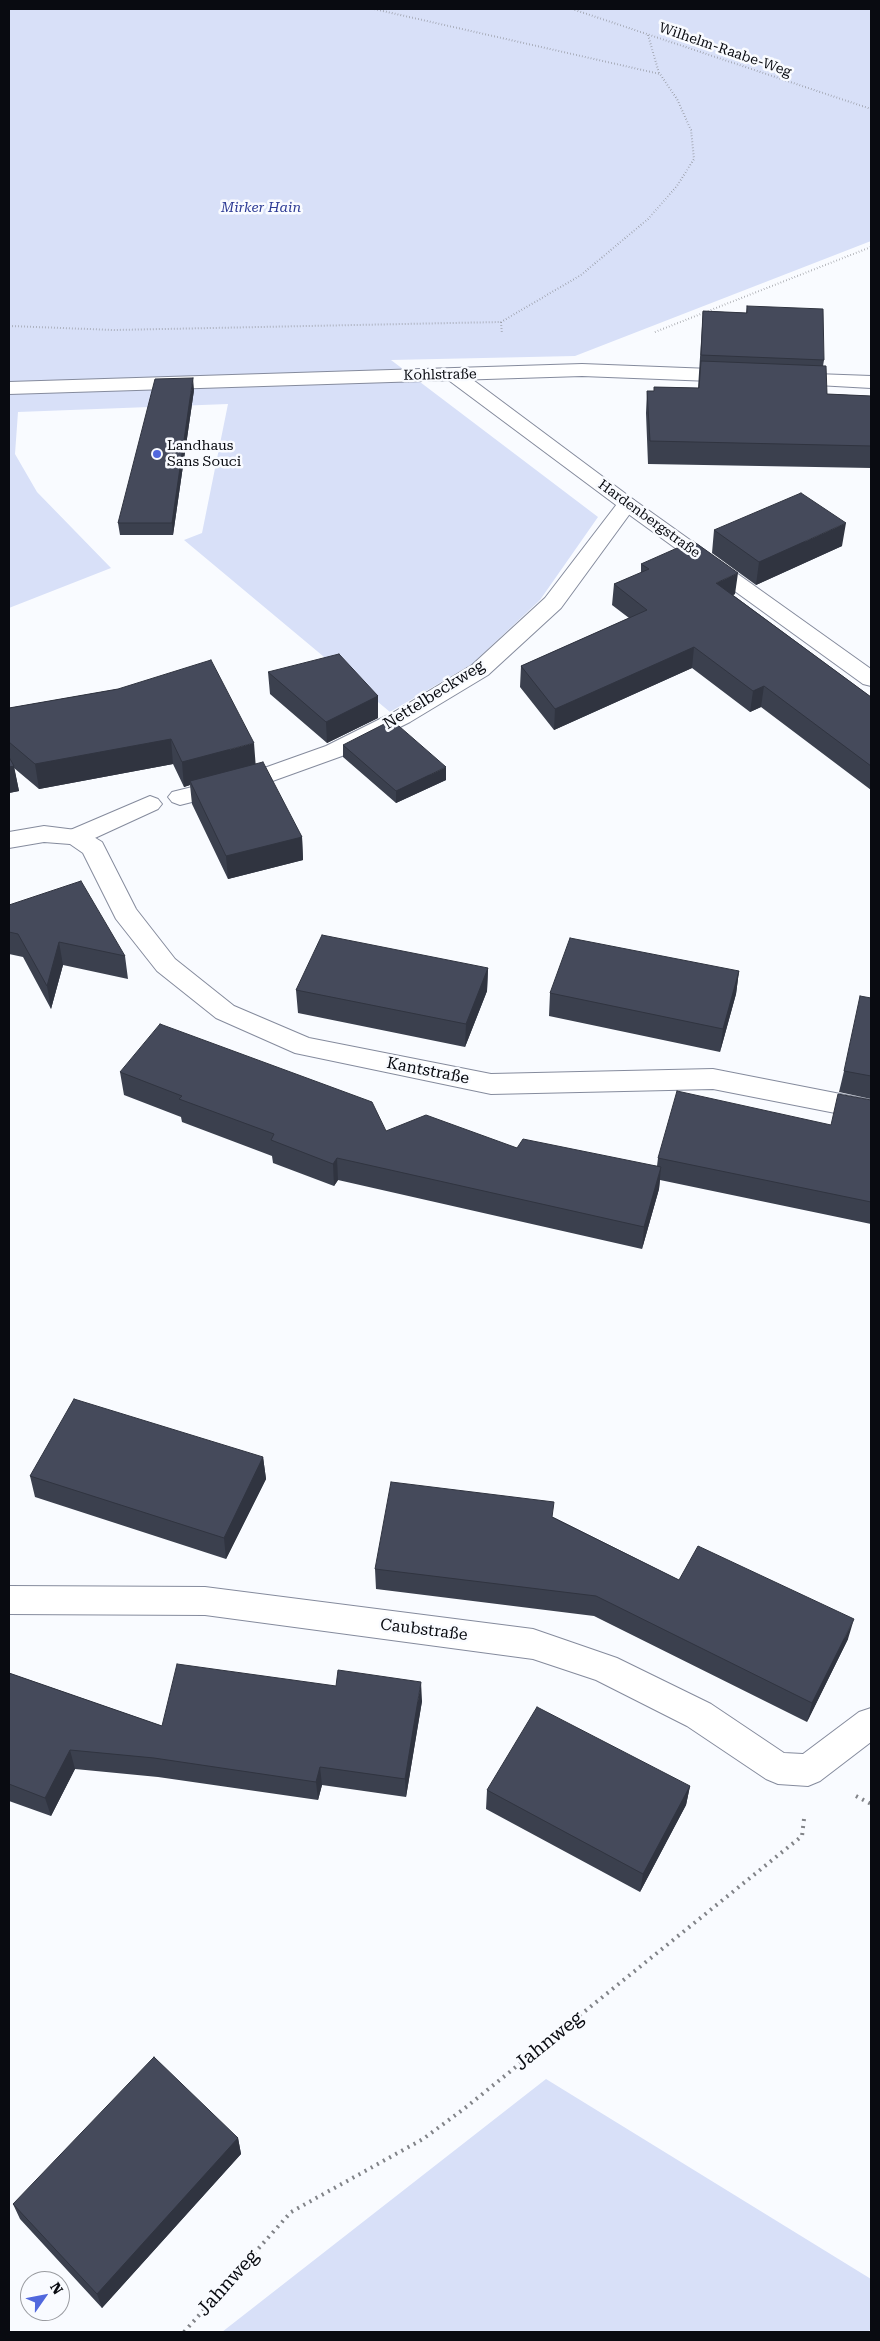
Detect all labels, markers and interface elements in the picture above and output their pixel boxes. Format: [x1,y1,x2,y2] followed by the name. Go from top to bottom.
[656,19,794,81] street label: Wilhelm-Raabe-Weg
[221,200,301,216] park label: Mirker Hain
[403,366,477,384] street label: Kohlstraße
[167,438,241,471] place label: Landhaus Sans Souci
[151,448,163,460] marker: Landhaus Sans Souci
[595,476,703,562] street label: Hardenbergstraße
[380,656,488,734] street label: Nettelbeckweg
[385,1054,471,1088] street label: Kantstraße
[379,1615,469,1645] street label: Caubstraße
[510,2007,588,2075] street label: Jahnweg
[192,2245,264,2321] street label: Jahnweg
[20,2271,70,2321] north arrow
[47,2279,66,2297] text: N

